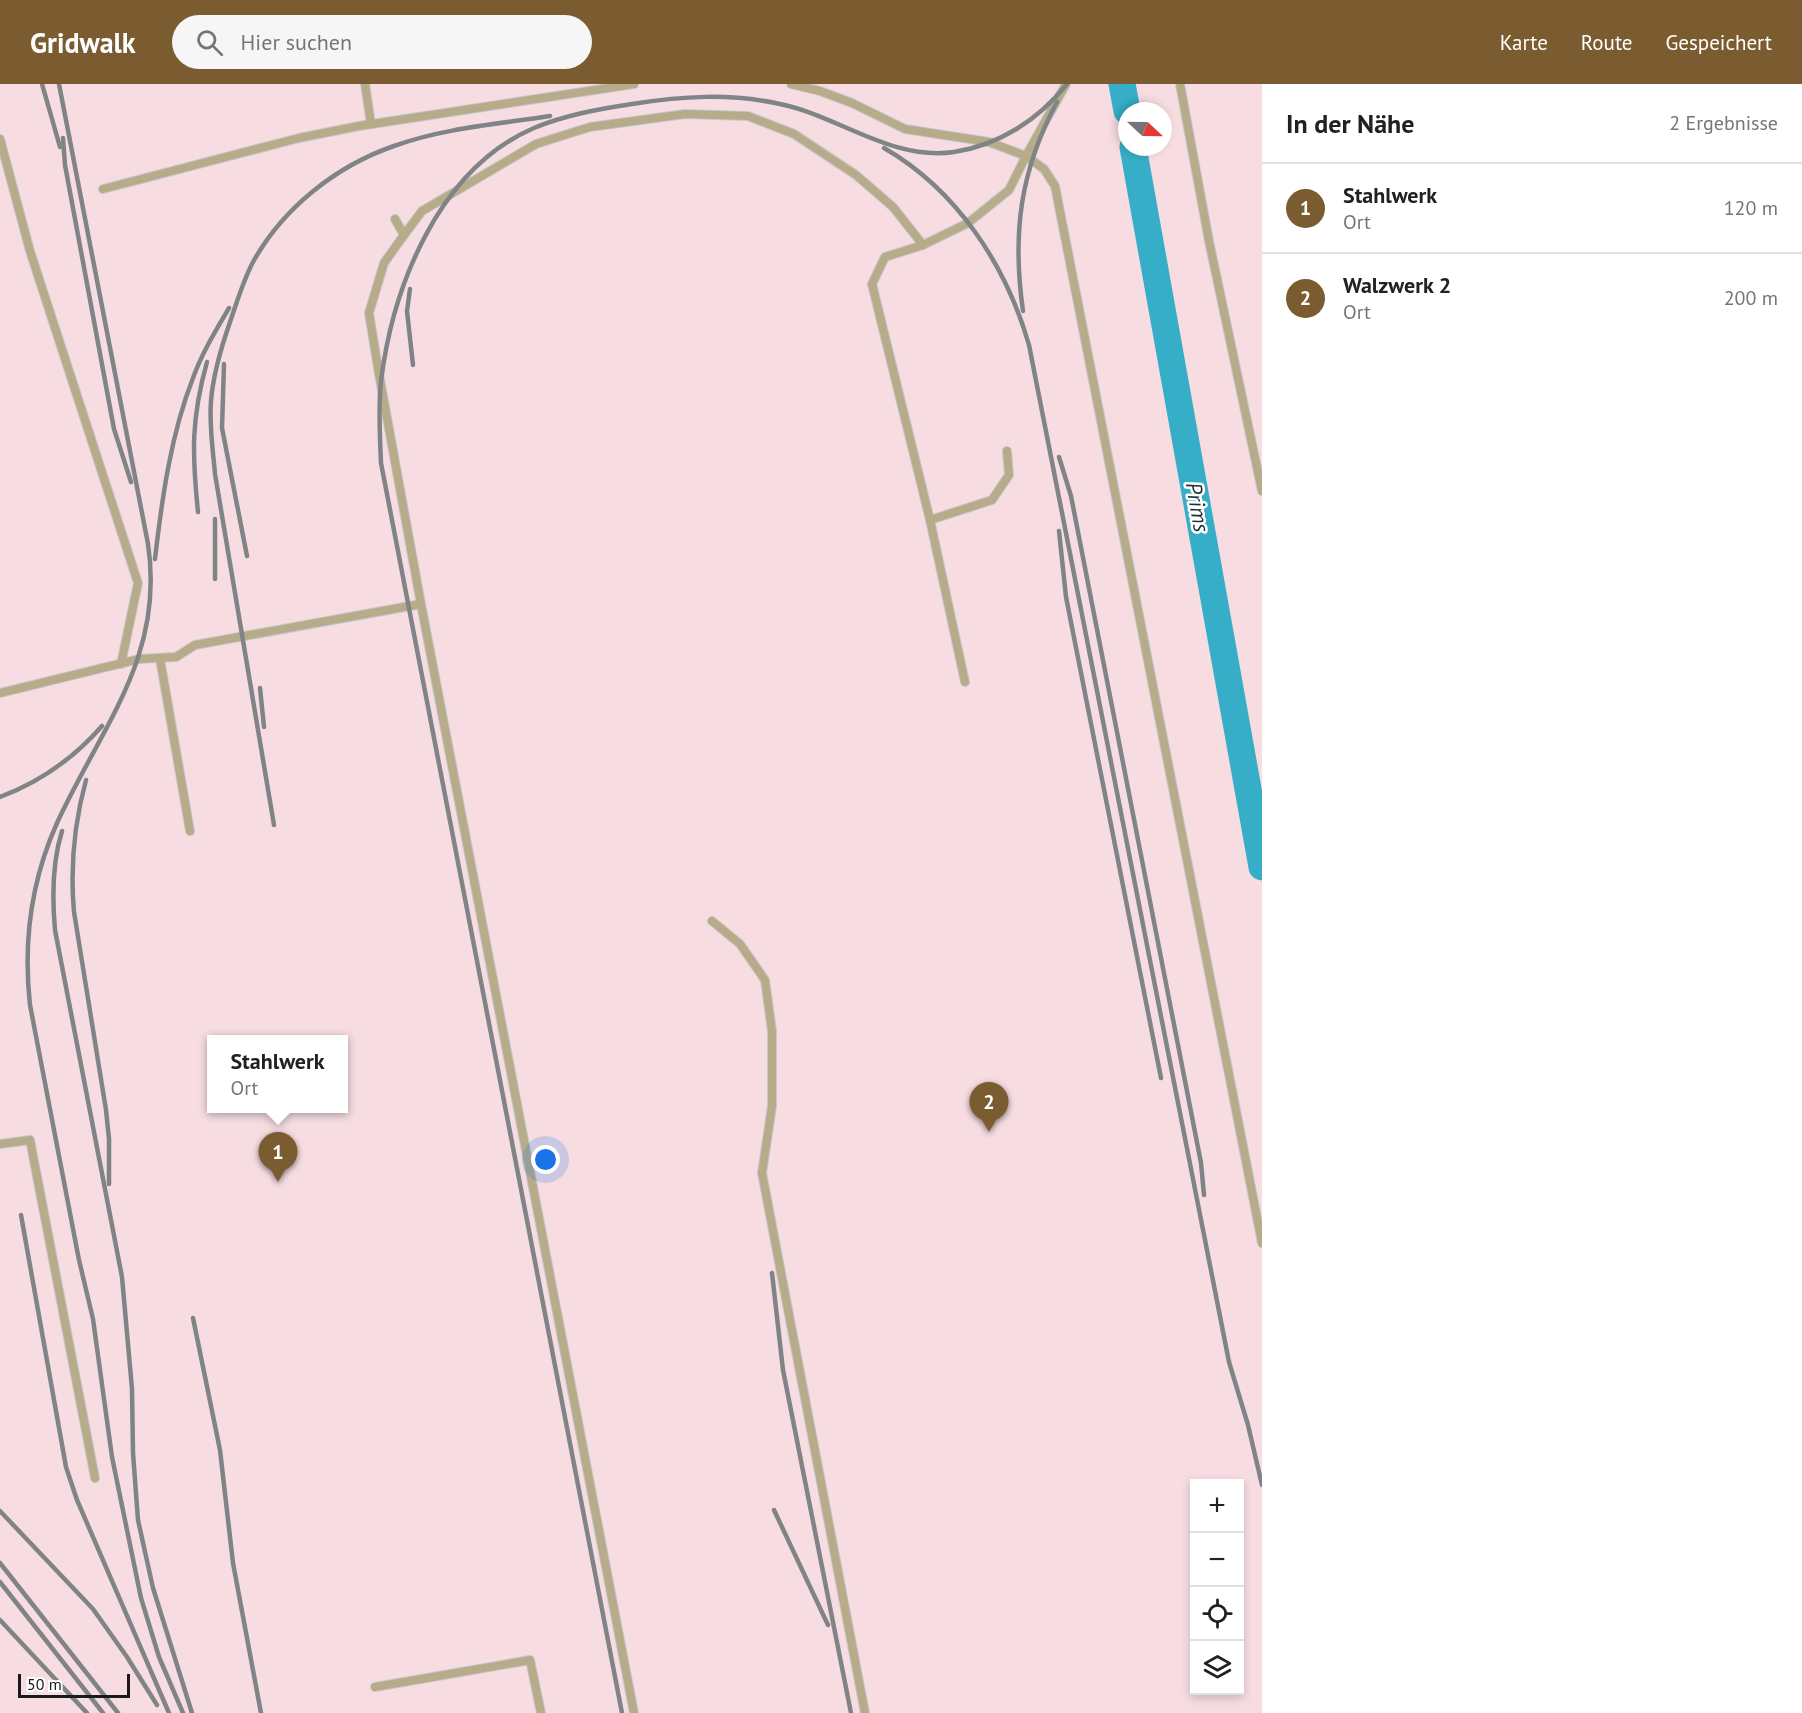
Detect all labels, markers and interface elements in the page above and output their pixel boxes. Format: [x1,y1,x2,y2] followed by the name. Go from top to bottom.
[172,15,592,69] search box
[30,24,136,61] text: Gridwalk
[193,26,226,59] icon: search
[241,28,352,56] text: Hier suchen
[1500,29,1548,56] text: Karte
[1581,29,1632,56] text: Route
[1665,29,1772,56] text: Gespeichert
[1118,102,1172,156] north arrow
[1286,107,1414,140] text: In der Nähe
[1669,110,1778,136] text: 2 Ergebnisse
[1343,181,1437,209] text: Stahlwerk
[1300,195,1311,221] text: 1
[1724,195,1778,221] text: 120 m
[1343,209,1371,235] text: Ort
[1343,271,1451,299] text: Walzwerk 2
[1300,285,1311,311] text: 2
[1724,285,1778,311] text: 200 m
[1343,299,1371,325] text: Ort
[1180,480,1216,534] water label: Prims
[207,1035,348,1113] popup
[230,1047,325,1075] text: Stahlwerk
[230,1075,258,1101] text: Ort
[970,1082,1008,1132] pin: 2
[258,1132,298,1182] pin: 1
[531,1145,560,1174] your location
[1190,1479,1244,1695] map controls
[1190,1479,1244,1533] button: +
[1190,1533,1244,1587] button: −
[1190,1587,1244,1641] button: locate
[1190,1641,1244,1695] button: layers
[18,1671,130,1698] scale bar
[27,1674,62,1694] text: 50 m

